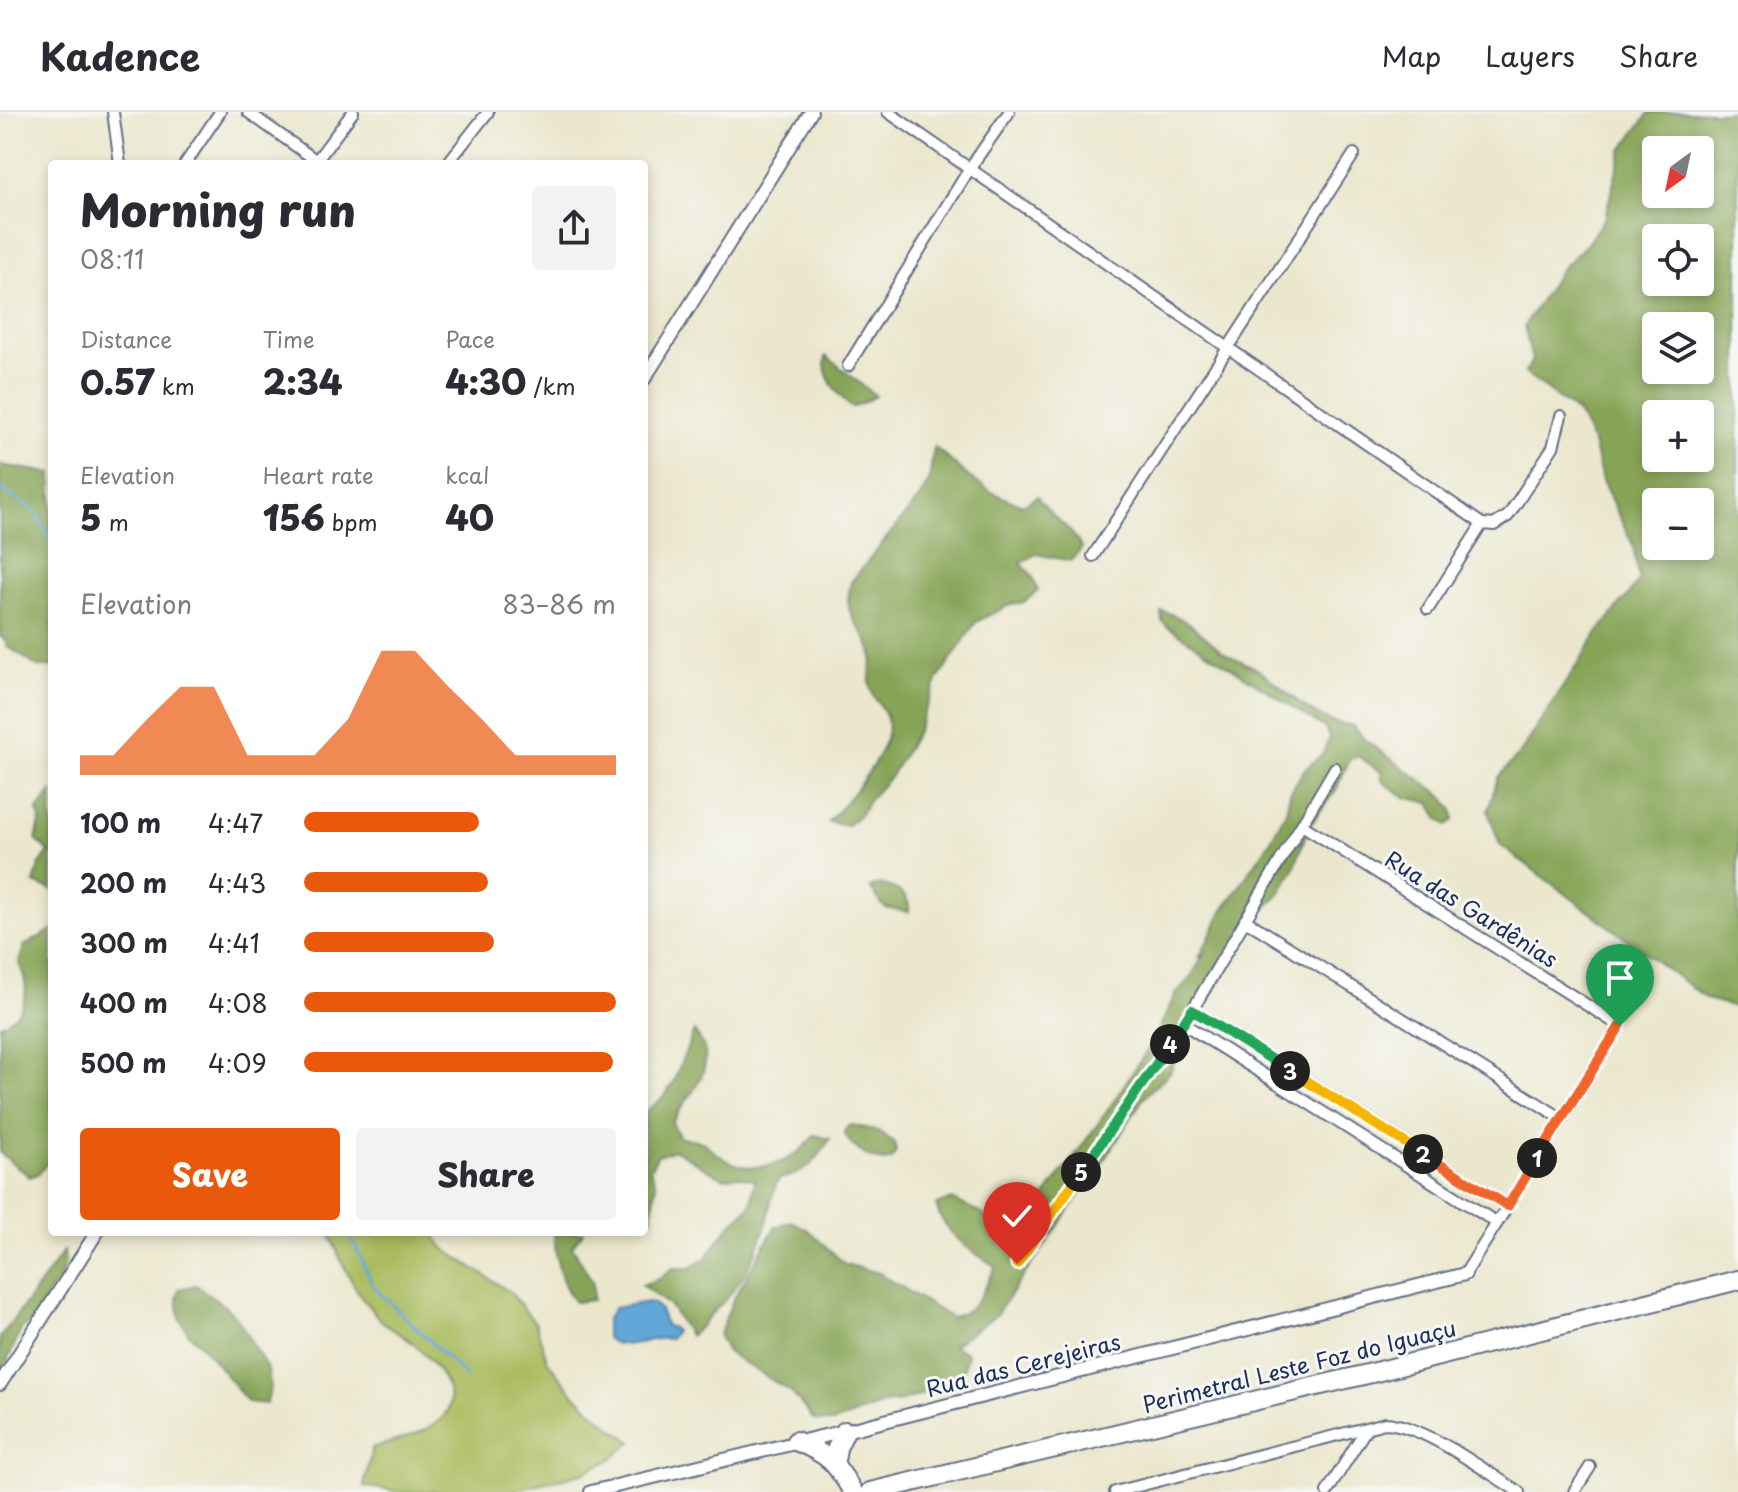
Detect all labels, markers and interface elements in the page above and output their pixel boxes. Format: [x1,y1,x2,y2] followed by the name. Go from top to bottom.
[40,27,200,84] text: Kadence
[1381,34,1441,77] text: Map
[1485,34,1575,77] text: Layers
[1619,34,1698,77] text: Share
[1642,136,1714,208] north arrow
[1642,136,1714,560] map controls
[80,176,356,242] text: Morning run
[532,186,616,270] button: share
[1642,224,1714,296] button: locate
[80,239,144,278] text: 08:11
[1642,312,1714,384] button: layers
[80,322,172,355] text: Distance
[263,322,315,355] text: Time
[445,322,495,355] text: Pace
[80,355,155,407] text: 0.57
[263,355,342,407] text: 2:34
[445,355,526,407] text: 4:30
[155,369,195,402] text: km
[526,369,576,402] text: /km
[1642,400,1714,472] button: +
[80,458,175,491] text: Elevation
[263,458,374,491] text: Heart rate
[445,458,489,491] text: kcal
[1642,488,1714,560] button: −
[80,491,102,543] text: 5
[263,491,325,543] text: 156
[445,491,494,543] text: 40
[102,505,129,538] text: m
[325,505,377,538] text: bpm
[80,584,192,623] text: Elevation
[503,584,616,623] text: 83–86 m
[80,803,161,842] text: 100 m
[208,803,263,842] text: 4:47
[1379,841,1565,975] street label: Rua das Gardênias
[80,863,167,902] text: 200 m
[208,863,266,902] text: 4:43
[80,923,168,962] text: 300 m
[208,923,260,962] text: 4:41
[1586,944,1654,1026] pin
[1598,956,1642,1000] icon: arrive
[80,983,168,1022] text: 400 m
[208,983,268,1022] text: 4:08
[1150,1024,1190,1064] pin: 4
[1163,1027,1177,1060] text: 4
[80,1043,166,1082] text: 500 m
[208,1043,267,1082] text: 4:09
[1270,1051,1310,1091] pin: 3
[1283,1054,1297,1087] text: 3
[80,1128,340,1220] button: Save
[356,1128,616,1220] button: Share
[1403,1134,1443,1174] pin: 2
[1415,1137,1431,1170] text: 2
[1517,1138,1557,1178] pin: 1
[1532,1141,1542,1174] text: 1
[1061,1152,1101,1192] pin: 5
[1074,1155,1088,1188] text: 5
[983,1182,1051,1264] pin
[995,1194,1039,1238] icon: check
[1139,1310,1459,1420] street label: Perimetral Leste Foz do Iguaçu
[922,1324,1124,1404] street label: Rua das Cerejeiras

